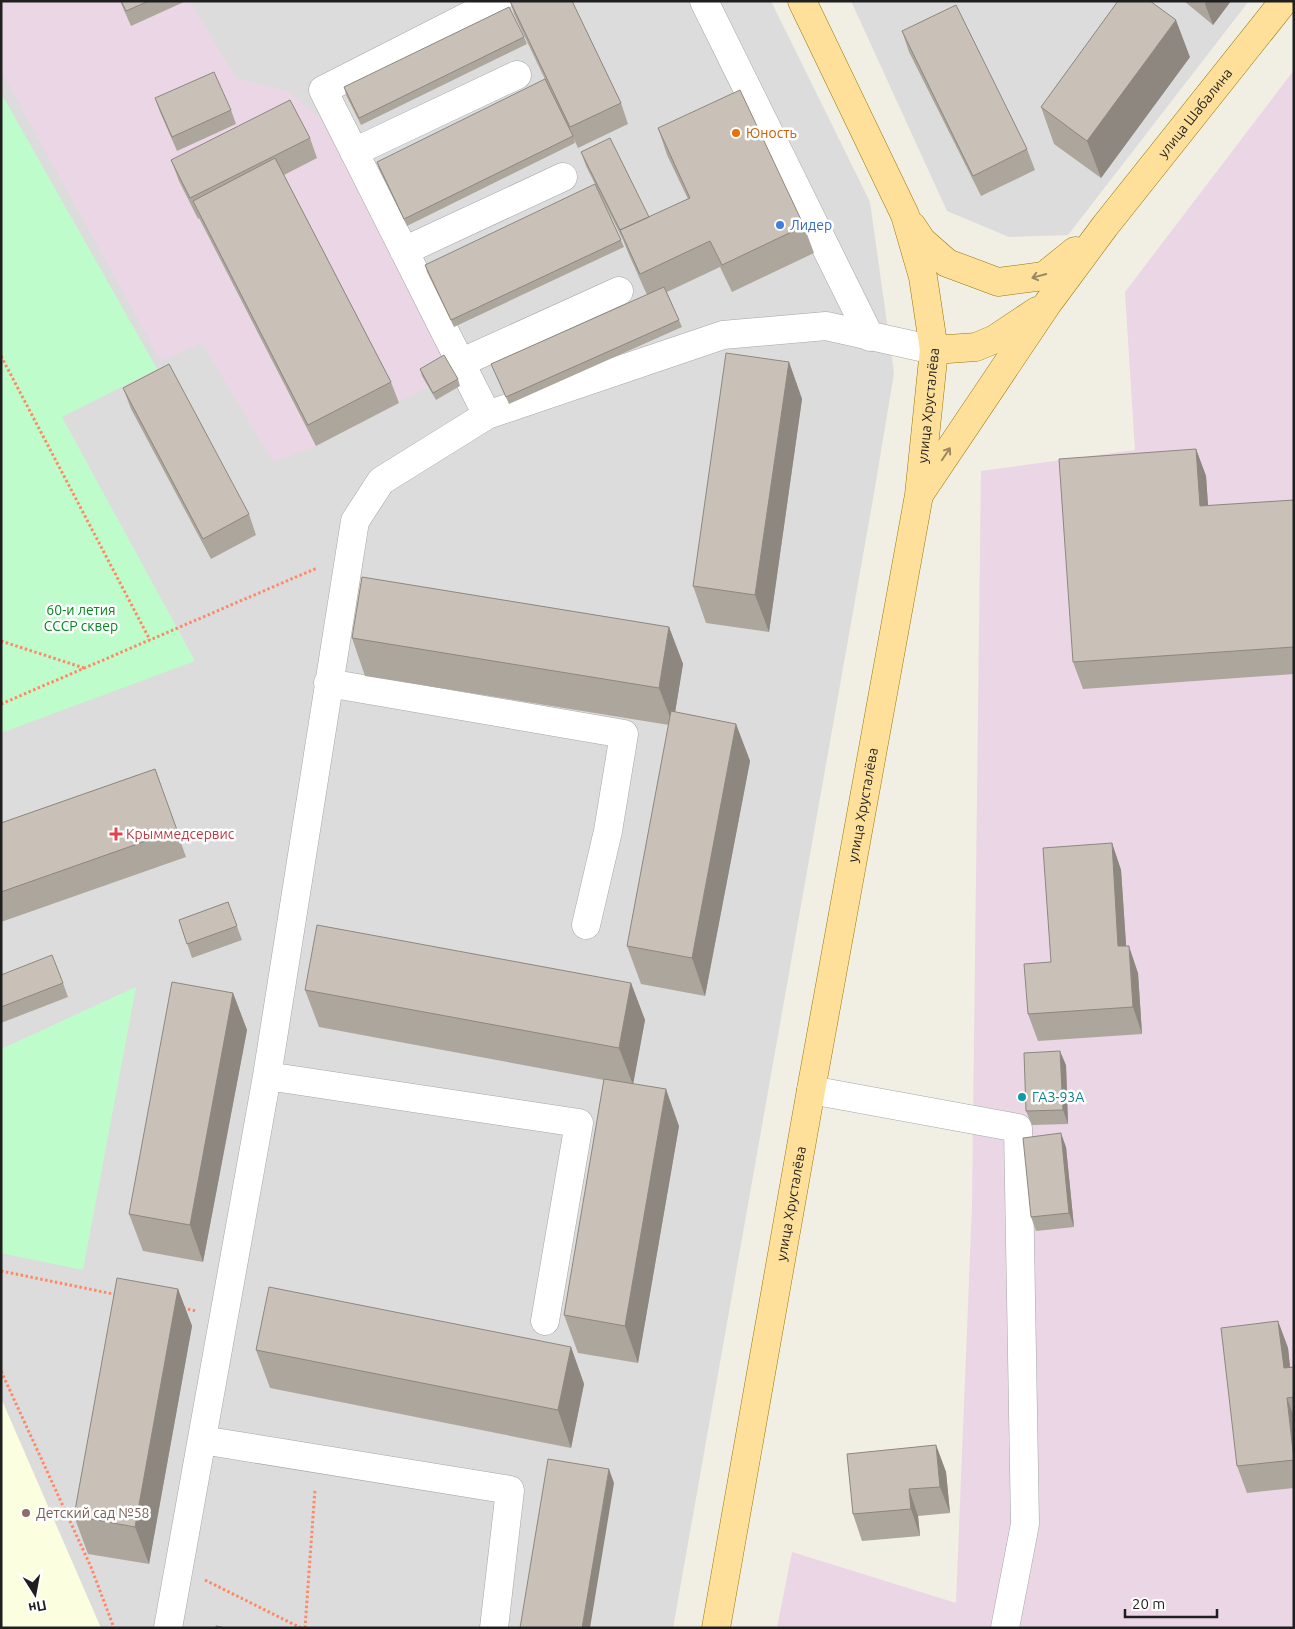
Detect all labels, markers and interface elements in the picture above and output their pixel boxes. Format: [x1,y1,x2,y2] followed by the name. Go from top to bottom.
[1155,65,1235,161] street label: улица Шабалина
[746,125,797,141] place label: Юность
[730,127,742,139] marker: Юность
[790,217,832,233] place label: Лидер
[774,219,786,231] marker: Лидер
[1031,272,1047,281] one-way arrow
[914,347,942,464] street label: улица Хрусталёва
[941,448,951,462] one-way arrow
[44,602,118,634] park label: 60-и летия СССР сквер
[844,746,881,864] street label: улица Хрусталёва
[126,826,235,842] place label: Крыммедсервис
[110,828,122,840] marker: Крыммедсервис
[1032,1089,1084,1105] place label: ГАЗ-93А
[1016,1091,1028,1103] marker: ГАЗ-93А
[773,1145,809,1262] street label: улица Хрусталёва
[36,1505,150,1521] place label: Детский сад №58
[20,1507,32,1519] marker: Детский сад №58
[10,1569,60,1619] north arrow
[1125,1586,1218,1618] scale bar
[1132,1595,1165,1612] text: 20 m
[27,1597,48,1616] text: Пн

